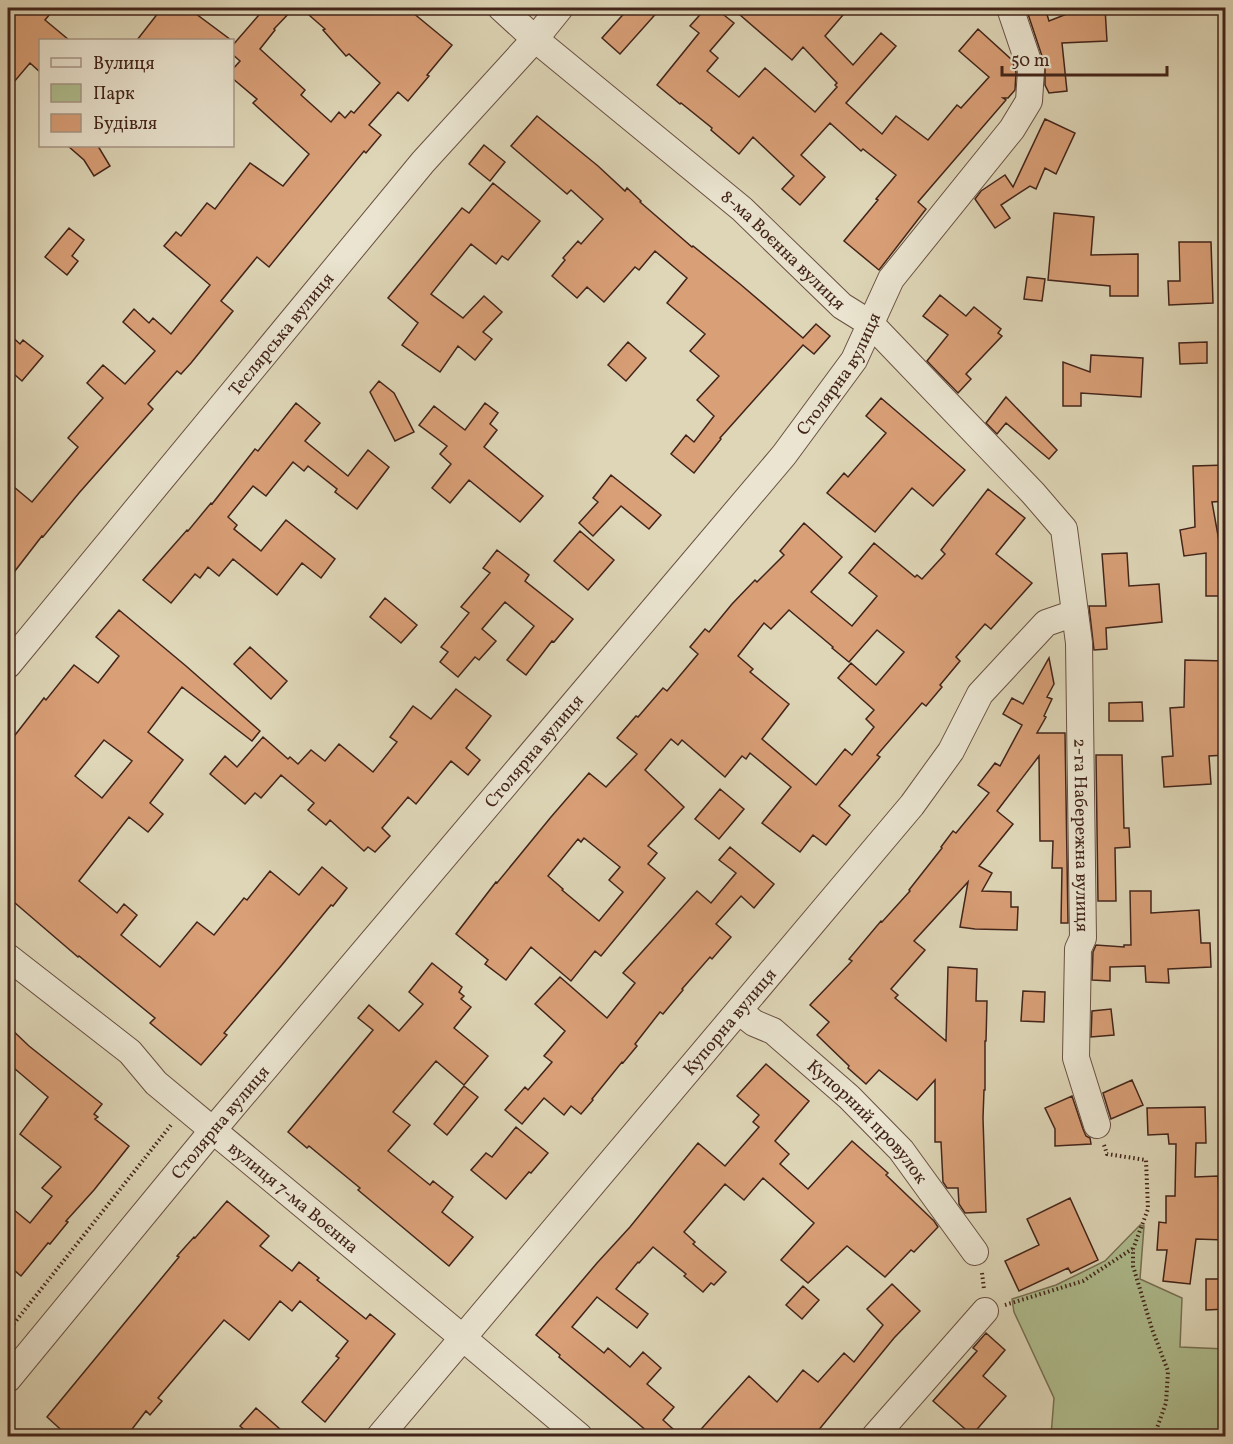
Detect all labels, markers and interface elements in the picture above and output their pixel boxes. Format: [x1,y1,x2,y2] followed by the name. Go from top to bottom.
[39,39,234,147] legend
[1002,39,1167,77] scale bar
[1011,49,1050,74] text: 50 m
[93,52,155,77] text: Вулиця
[93,82,135,107] text: Парк
[93,112,157,137] text: Будівля
[715,185,850,317] street label: 8-ма Воєнна вулиця
[224,268,341,402] street label: Теслярська вулиця
[791,309,888,441] street label: Столярна вулиця
[479,690,590,814] street label: Столярна вулиця
[1066,738,1094,932] street label: 2-га Набережна вулиця
[678,963,783,1082] street label: Купорна вулиця
[801,1055,933,1190] street label: Купорний провулок
[166,1061,276,1186] street label: Столярна вулиця
[222,1137,363,1260] street label: вулиця 7-ма Воєнна

